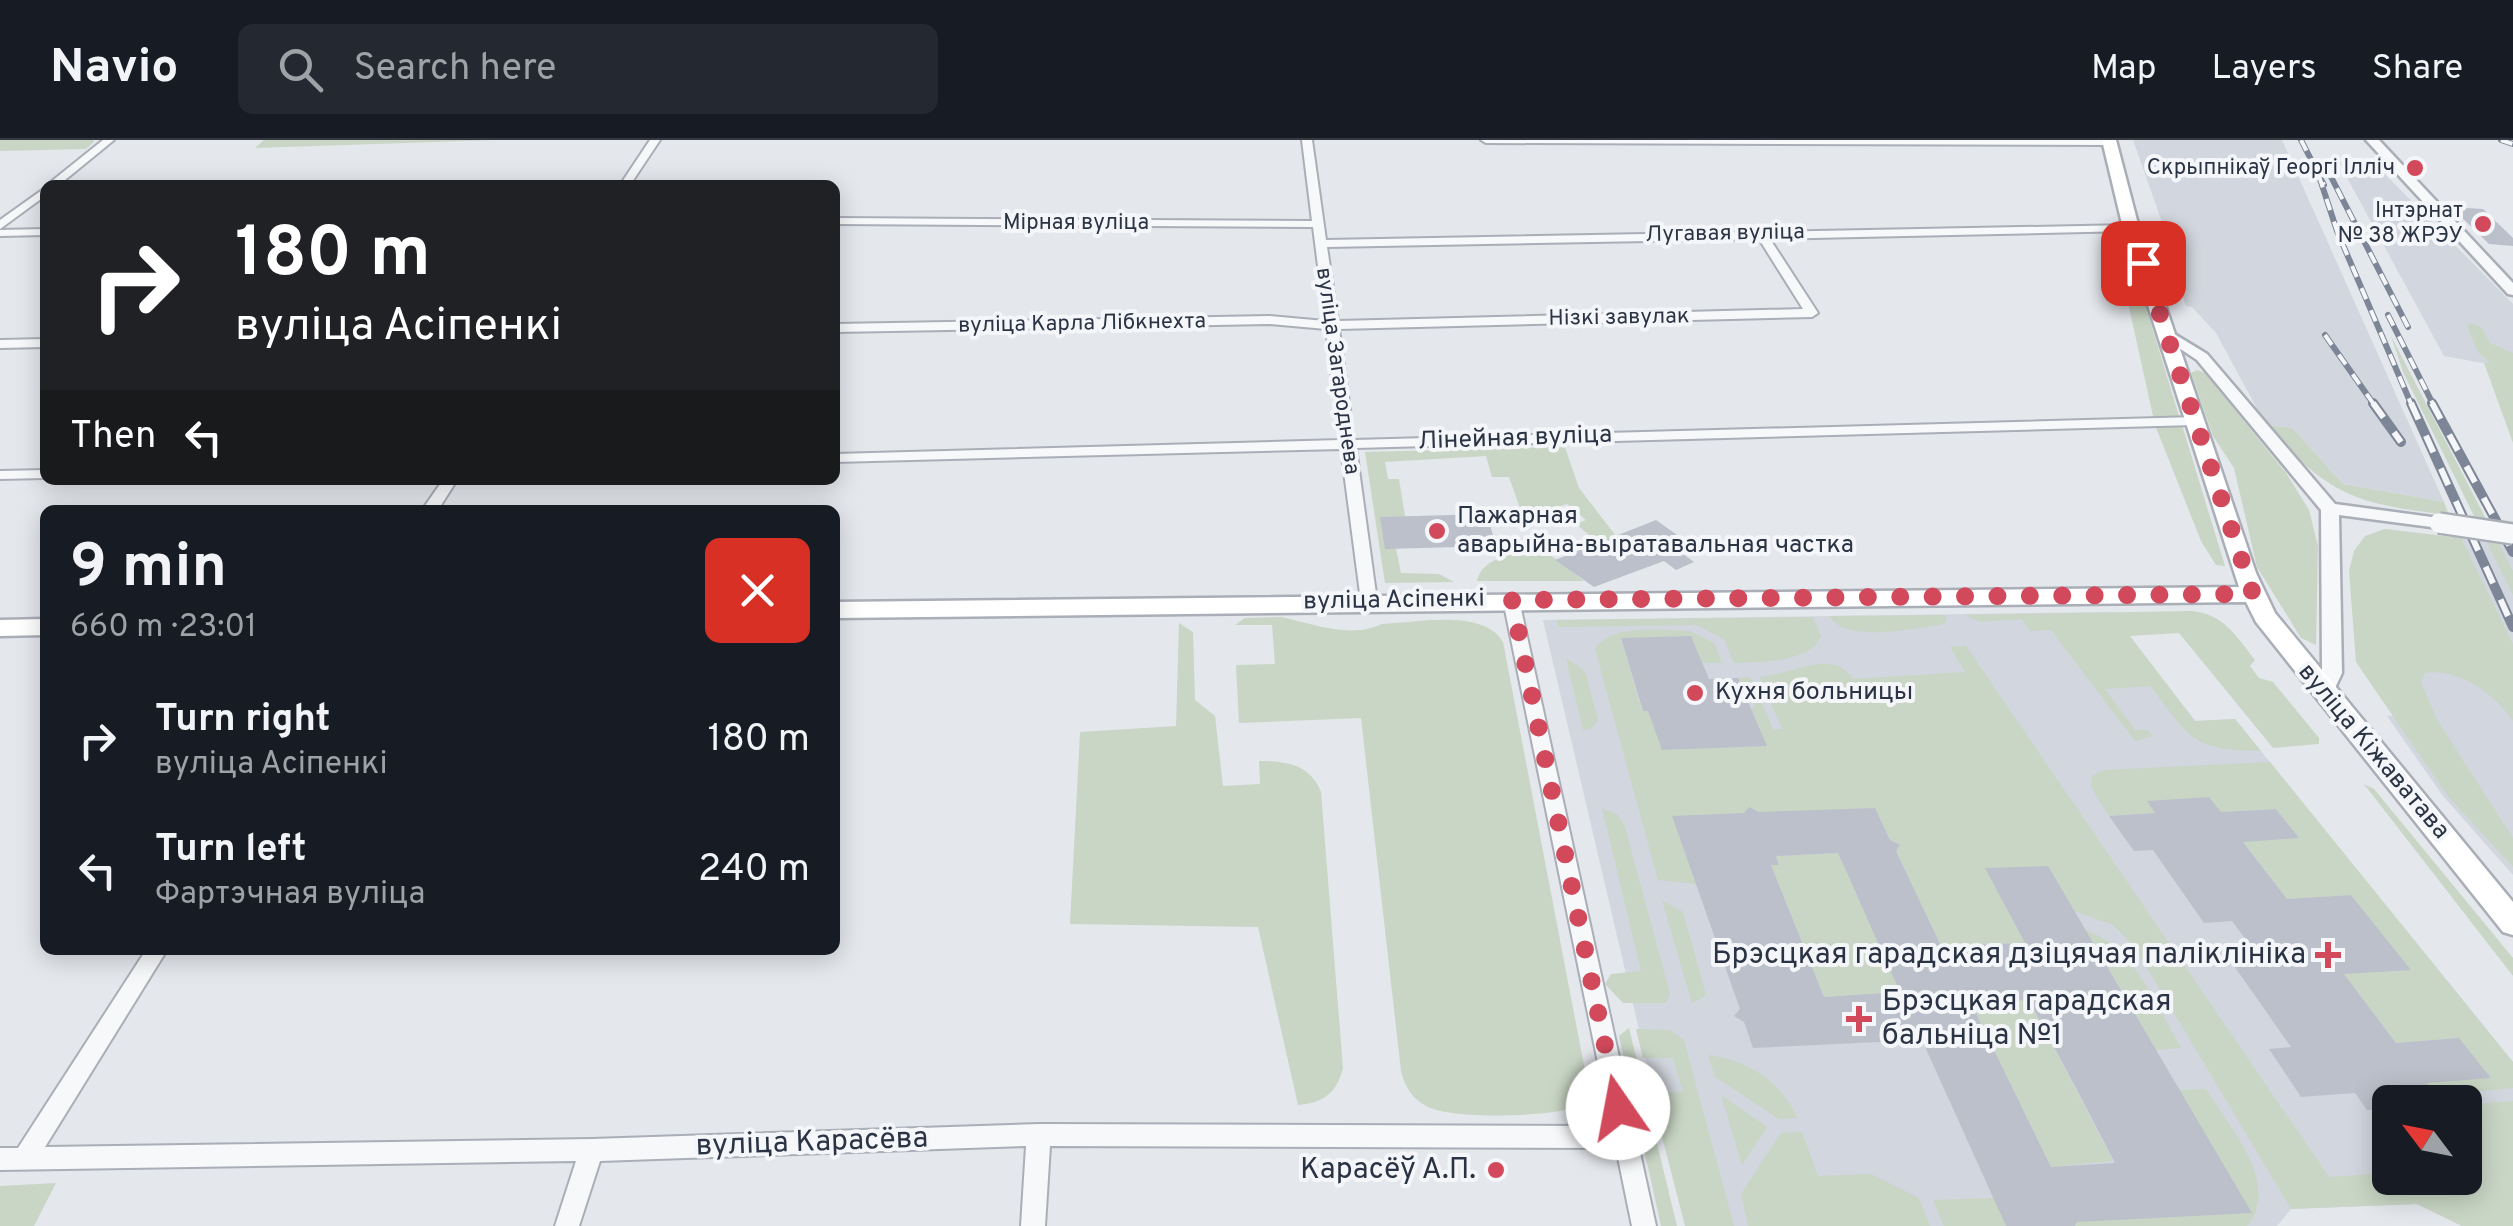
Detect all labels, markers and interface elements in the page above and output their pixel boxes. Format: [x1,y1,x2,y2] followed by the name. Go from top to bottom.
[238,24,938,114] search box
[50,39,178,99] text: Navio
[273,42,328,97] icon: search
[353,45,557,94] text: Search here
[2091,47,2157,91] text: Map
[2212,47,2317,91] text: Layers
[2372,47,2463,91] text: Share
[2147,155,2395,182] place label: Скрыпнікаў Георгі Ілліч
[2404,157,2426,179] marker: Скрыпнікаў Георгі Ілліч
[2337,198,2463,250] place label: Інтэрнат № 38 ЖРЭУ
[1003,210,1149,237] street label: Мірная вуліца
[235,212,431,301] text: 180 m
[2472,213,2494,235] marker: Інтэрнат № 38 ЖРЭУ
[1645,219,1805,249] street label: Лугавая вуліца
[70,220,200,350] icon: right
[2101,221,2186,306] pin
[2116,236,2171,291] icon: arrive
[1309,266,1365,476] street label: вуліца Загароднева
[235,299,562,356] text: вуліца Асіпенкі
[1548,303,1690,333] street label: Нізкі завулак
[958,308,1206,340] street label: вуліца Карла Лібкнехта
[176,410,231,465] icon: left
[70,413,156,462] text: Then
[1417,420,1613,458] street label: Лінейная вуліца
[1457,501,1854,562] place label: Пажарная аварыйна-выратавальная частка
[1426,520,1448,542] marker: Пажарная аварыйна-выратавальная частка
[70,532,227,608] text: 9 min
[705,538,810,643] button: close
[1303,583,1485,619] street label: вуліца Асіпенкі
[70,608,257,648] text: 660 m · 23:01
[2290,657,2456,847] street label: вуліца Кіжаватава
[1715,677,1913,709] place label: Кухня больницы
[1684,682,1706,704] marker: Кухня больницы
[155,696,330,745] text: Turn right
[70,713,125,768] icon: right
[707,716,810,765] text: 180 m
[155,745,388,785] text: вуліца Асіпенкі
[155,826,307,875] text: Turn left
[70,843,125,898] icon: left
[698,846,810,895] text: 240 m
[155,875,425,915] text: Фартэчная вуліца
[1712,937,2306,974] place label: Брэсцкая гарадская дзіцячая паліклініка
[2315,942,2341,968] marker: Брэсцкая гарадская дзіцячая паліклініка
[1882,984,2172,1055] place label: Брэсцкая гарадская бальніца №1
[1846,1006,1872,1032] marker: Брэсцкая гарадская бальніца №1
[1566,1056,1670,1160] position arrow
[2372,1085,2482,1195] north arrow
[2372,1085,2482,1195] map controls
[695,1120,929,1166] street label: вуліца Карасёва
[1300,1152,1476,1189] place label: Карасёў А.П.
[1485,1159,1507,1181] marker: Карасёў А.П.

